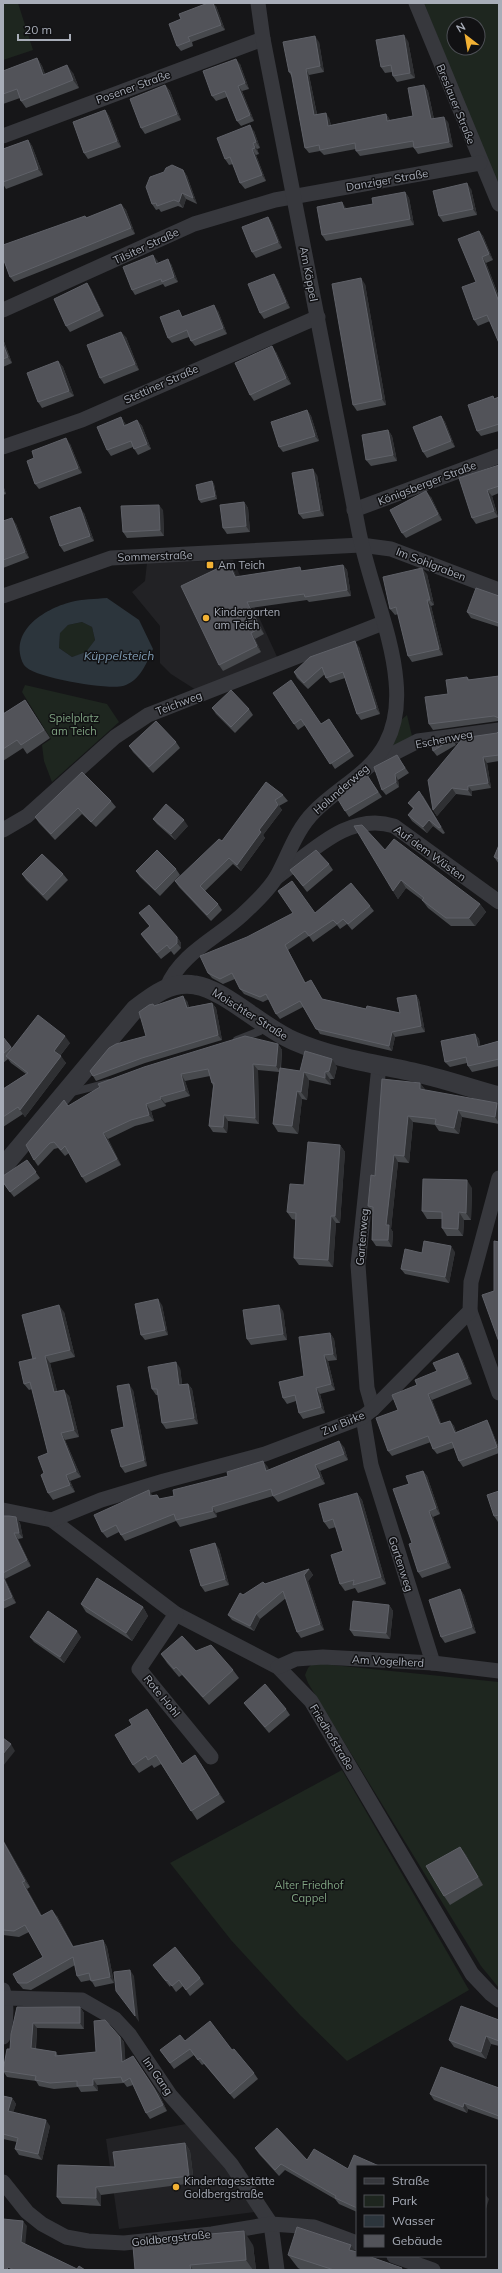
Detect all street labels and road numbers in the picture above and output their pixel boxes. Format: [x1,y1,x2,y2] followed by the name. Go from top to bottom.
[434,62,478,146] street label: Breslauer Straße
[94,67,172,107] street label: Posener Straße
[345,166,429,194] street label: Danziger Straße
[111,225,181,267] street label: Tilsiter Straße
[297,245,321,303] street label: Am Köppel
[121,361,201,407] street label: Stettiner Straße
[376,458,478,508] street label: Königsberger Straße
[394,544,468,584] street label: Im Sohlgraben
[117,548,193,564] street label: Sommerstraße
[154,688,204,718] street label: Teichweg
[414,727,474,751] street label: Eschenweg
[310,761,372,817] street label: Holunderweg
[391,822,469,884] street label: Auf dem Wüsten
[210,985,290,1043] street label: Moischter Straße
[353,1208,371,1266] street label: Gartenweg
[319,1408,367,1438] street label: Zur Birke
[386,1535,416,1593] street label: Gartenweg
[352,1652,424,1670] street label: Am Vogelherd
[141,1672,183,1720] street label: Rote Hohl
[307,1702,357,1772] street label: Friedhofstraße
[140,2054,176,2098] street label: Im Gang
[131,2227,211,2249] street label: Goldbergstraße

